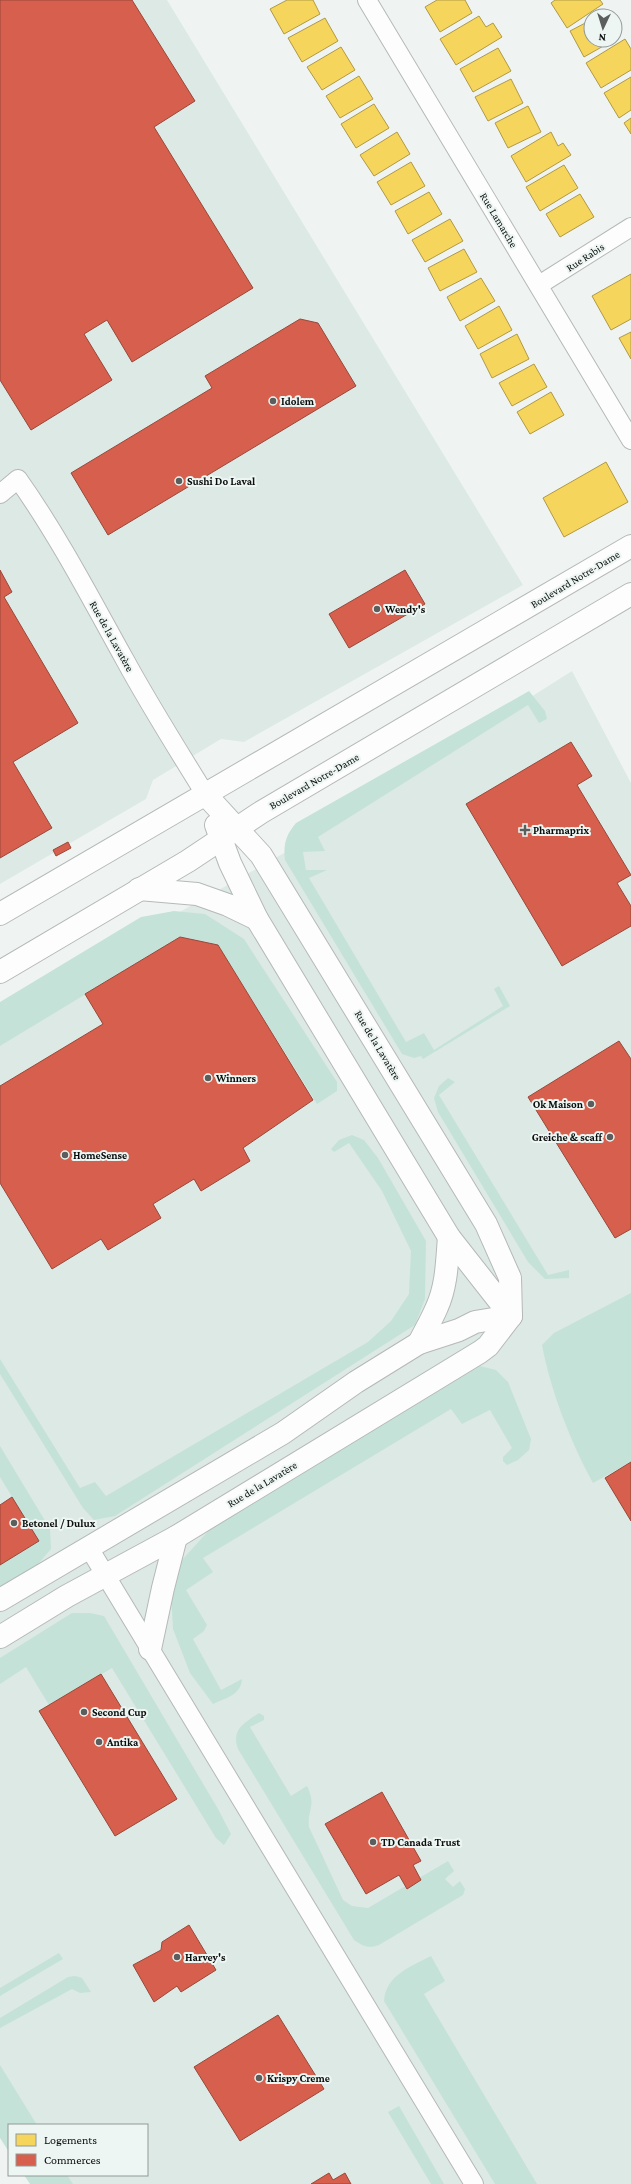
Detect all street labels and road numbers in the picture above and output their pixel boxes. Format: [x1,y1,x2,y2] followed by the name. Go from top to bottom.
[478,190,520,250] street label: Rue Lamarche
[564,240,606,274] street label: Rue Rabis
[528,548,622,610] street label: Boulevard Notre-Dame
[88,599,136,674] street label: Rue de la Lavatère
[267,750,361,812] street label: Boulevard Notre-Dame
[353,1008,404,1082] street label: Rue de la Lavatère
[225,1458,299,1509] street label: Rue de la Lavatère

